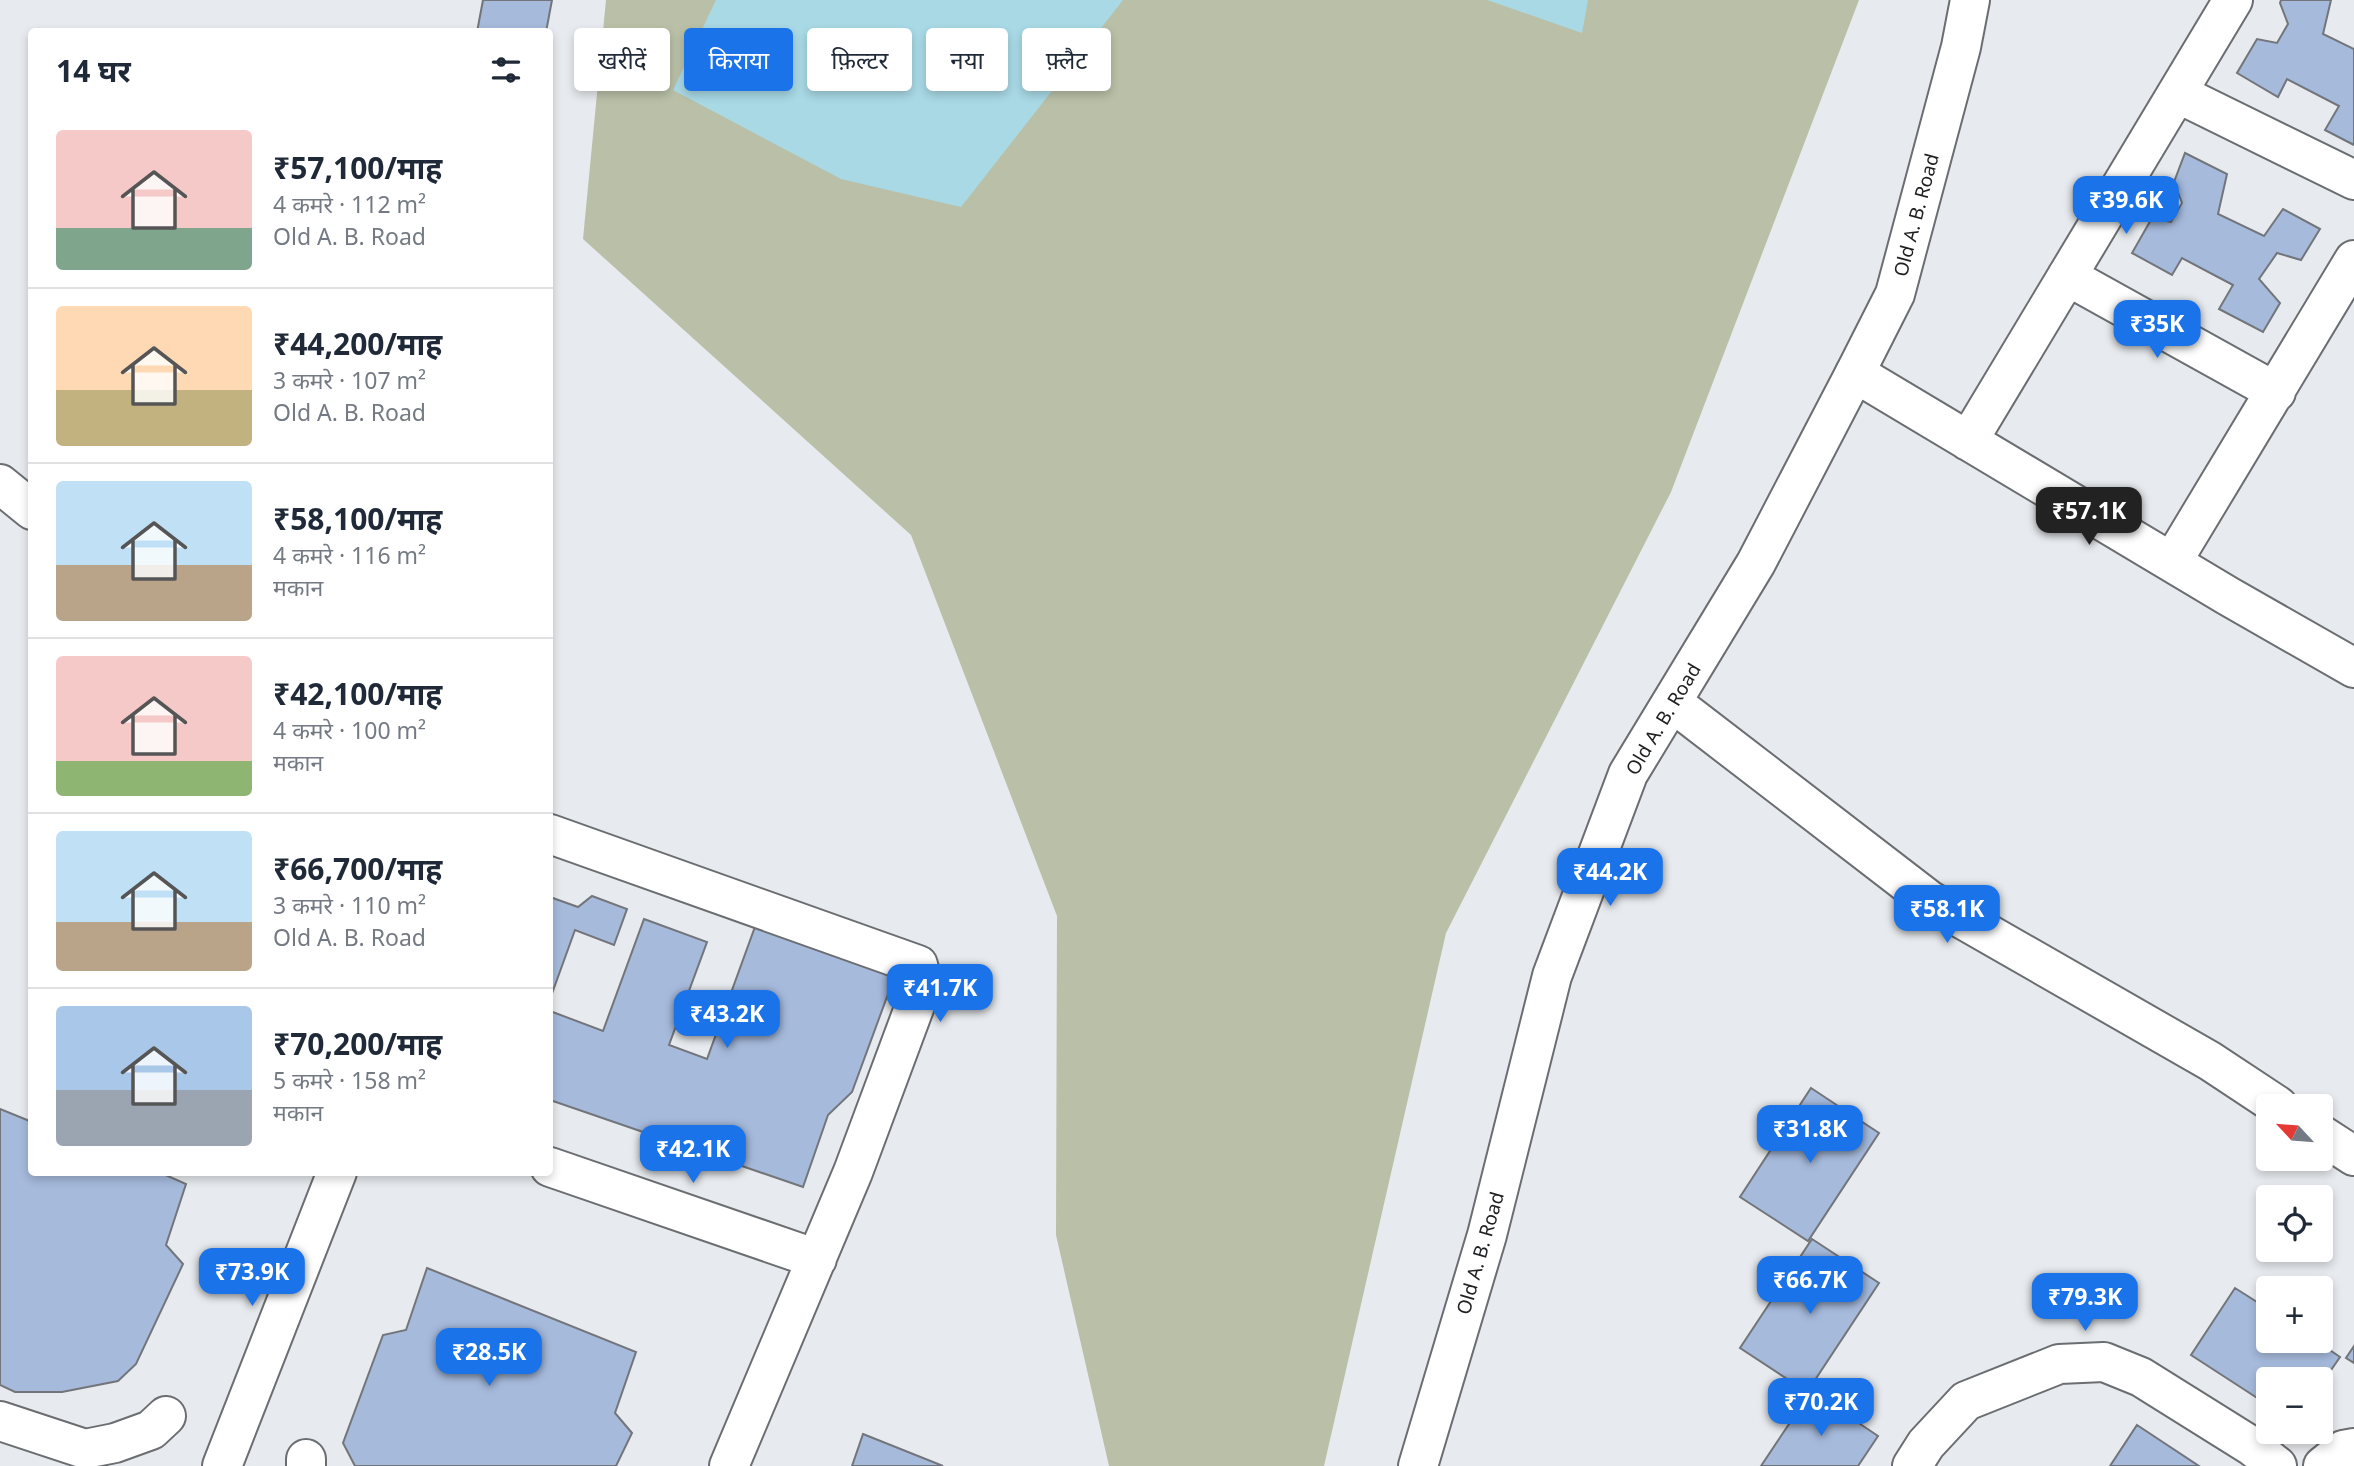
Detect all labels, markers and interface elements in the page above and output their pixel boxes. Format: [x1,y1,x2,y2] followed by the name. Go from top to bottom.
[574,28,670,91] chip: खरीदें
[684,28,793,91] chip: किराया
[807,28,912,91] chip: फ़िल्टर
[926,28,1008,91] chip: नया
[1022,28,1111,91] chip: फ़्लैट
[56,50,131,91] text: 14 घर
[487,51,525,89] icon: filters
[273,147,442,188] text: ₹57,100/माह
[1887,151,1945,279] street label: Old A. B. Road
[112,158,196,242] icon: home
[2069,176,2183,236] pin: ₹39.6K
[2089,183,2163,215] text: ₹39.6K
[273,188,426,220] text: 4 कमरे · 112 m²
[273,220,426,252] text: Old A. B. Road
[2116,300,2198,360] pin: ₹35K
[2130,307,2184,339] text: ₹35K
[273,323,442,364] text: ₹44,200/माह
[112,334,196,418] icon: home
[273,364,426,396] text: 3 कमरे · 107 m²
[273,396,426,428] text: Old A. B. Road
[2032,488,2146,547] pin: ₹57.1K
[2052,494,2126,526] text: ₹57.1K
[273,498,442,539] text: ₹58,100/माह
[112,509,196,593] icon: home
[273,539,426,571] text: 4 कमरे · 116 m²
[273,571,323,603] text: मकान
[1619,658,1707,780] street label: Old A. B. Road
[273,673,442,714] text: ₹42,100/माह
[112,684,196,768] icon: home
[273,714,426,746] text: 4 कमरे · 100 m²
[273,746,323,778] text: मकान
[273,848,442,889] text: ₹66,700/माह
[1553,848,1667,908] pin: ₹44.2K
[1573,855,1647,887] text: ₹44.2K
[112,859,196,943] icon: home
[1890,886,2004,945] pin: ₹58.1K
[273,889,426,921] text: 3 कमरे · 110 m²
[1910,892,1984,924] text: ₹58.1K
[273,921,426,953] text: Old A. B. Road
[883,964,997,1024] pin: ₹41.7K
[903,971,977,1003] text: ₹41.7K
[670,990,784,1050] pin: ₹43.2K
[690,997,764,1029] text: ₹43.2K
[273,1023,442,1064] text: ₹70,200/माह
[112,1034,196,1118] icon: home
[273,1064,426,1096] text: 5 कमरे · 158 m²
[2256,1094,2333,1171] north arrow
[2256,1094,2333,1444] map controls
[273,1096,323,1128] text: मकान
[1753,1106,1867,1165] pin: ₹31.8K
[1773,1112,1847,1144] text: ₹31.8K
[636,1126,750,1185] pin: ₹42.1K
[656,1132,730,1164] text: ₹42.1K
[2256,1185,2333,1262] button: locate
[1450,1189,1510,1317] street label: Old A. B. Road
[195,1248,309,1308] pin: ₹73.9K
[215,1255,289,1287] text: ₹73.9K
[1753,1256,1867,1316] pin: ₹66.7K
[1773,1263,1847,1295] text: ₹66.7K
[2028,1274,2142,1333] pin: ₹79.3K
[2256,1276,2333,1353] button: +
[2048,1280,2122,1312] text: ₹79.3K
[432,1328,546,1388] pin: ₹28.5K
[452,1335,526,1367] text: ₹28.5K
[2256,1367,2333,1444] button: −
[1764,1378,1878,1438] pin: ₹70.2K
[1784,1385,1858,1417] text: ₹70.2K

